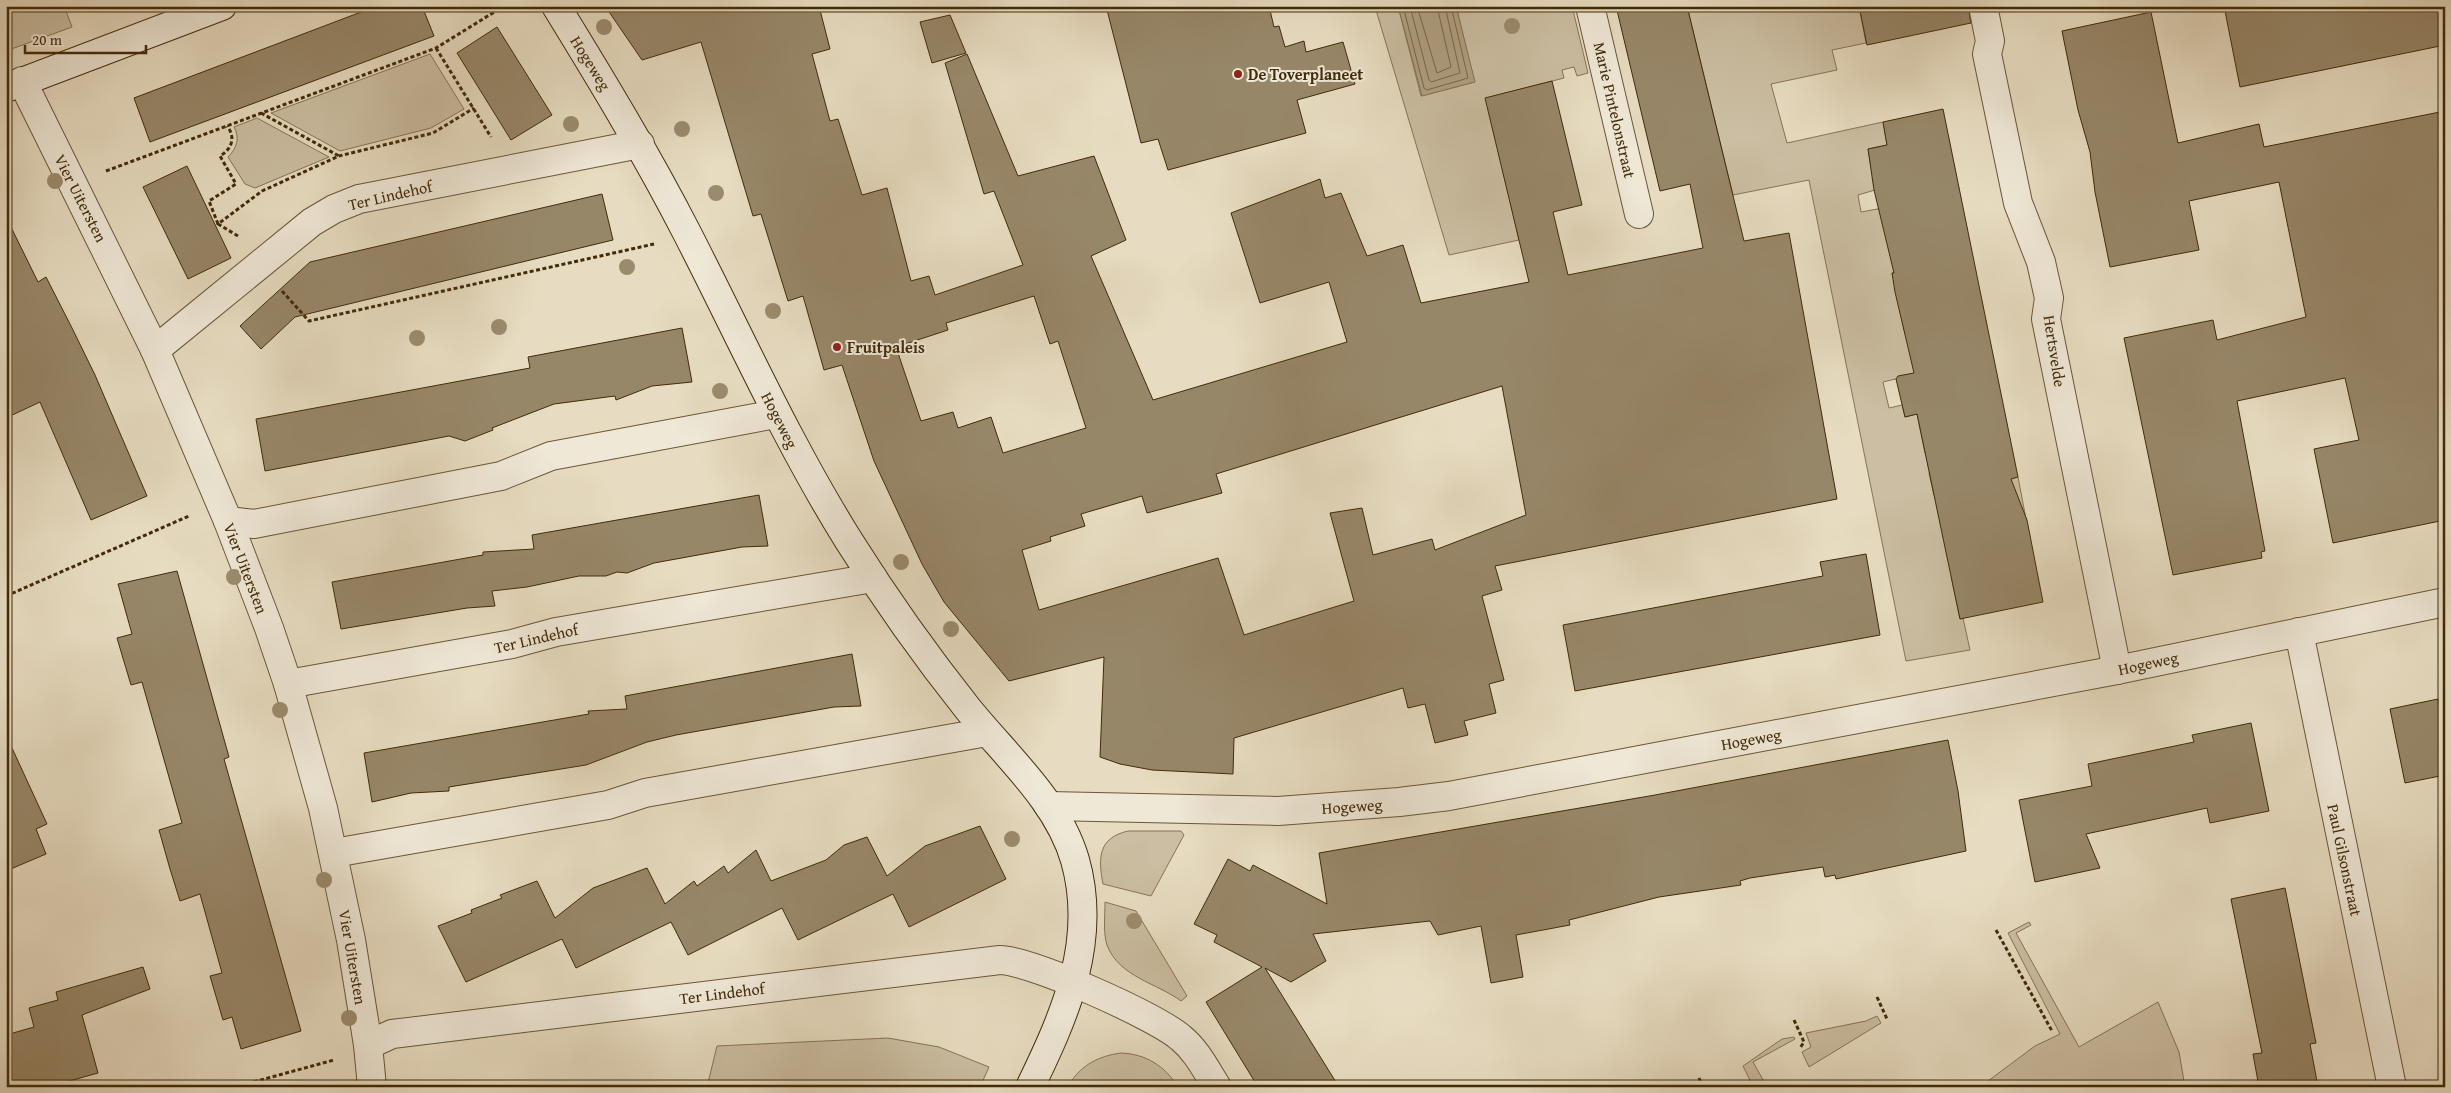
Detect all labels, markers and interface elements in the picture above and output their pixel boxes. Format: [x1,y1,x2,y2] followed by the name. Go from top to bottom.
[25,22,146,54] scale bar
[32,29,63,50] text: 20 m
[565,31,617,95] street label: Hogeweg
[1588,40,1642,181] street label: Marie Pintelonstraat
[1248,62,1363,86] place label: De Toverplaneet
[1232,68,1244,80] marker: De Toverplaneet
[49,150,113,246] street label: Vier Uitersten
[346,173,436,216] street label: Ter Lindehof
[2037,313,2073,389] street label: Hertsvelde
[847,335,925,359] place label: Fruitpaleis
[831,341,843,353] marker: Fruitpaleis
[756,387,804,453] street label: Hogeweg
[218,519,274,617] street label: Vier Uitersten
[492,616,582,659] street label: Ter Lindehof
[2116,645,2180,681] street label: Hogeweg
[1719,722,1783,756] street label: Hogeweg
[1321,792,1383,820] street label: Hogeweg
[2321,802,2369,919] street label: Paul Gilsonstraat
[333,908,373,1006] street label: Vier Uitersten
[678,976,768,1010] street label: Ter Lindehof

